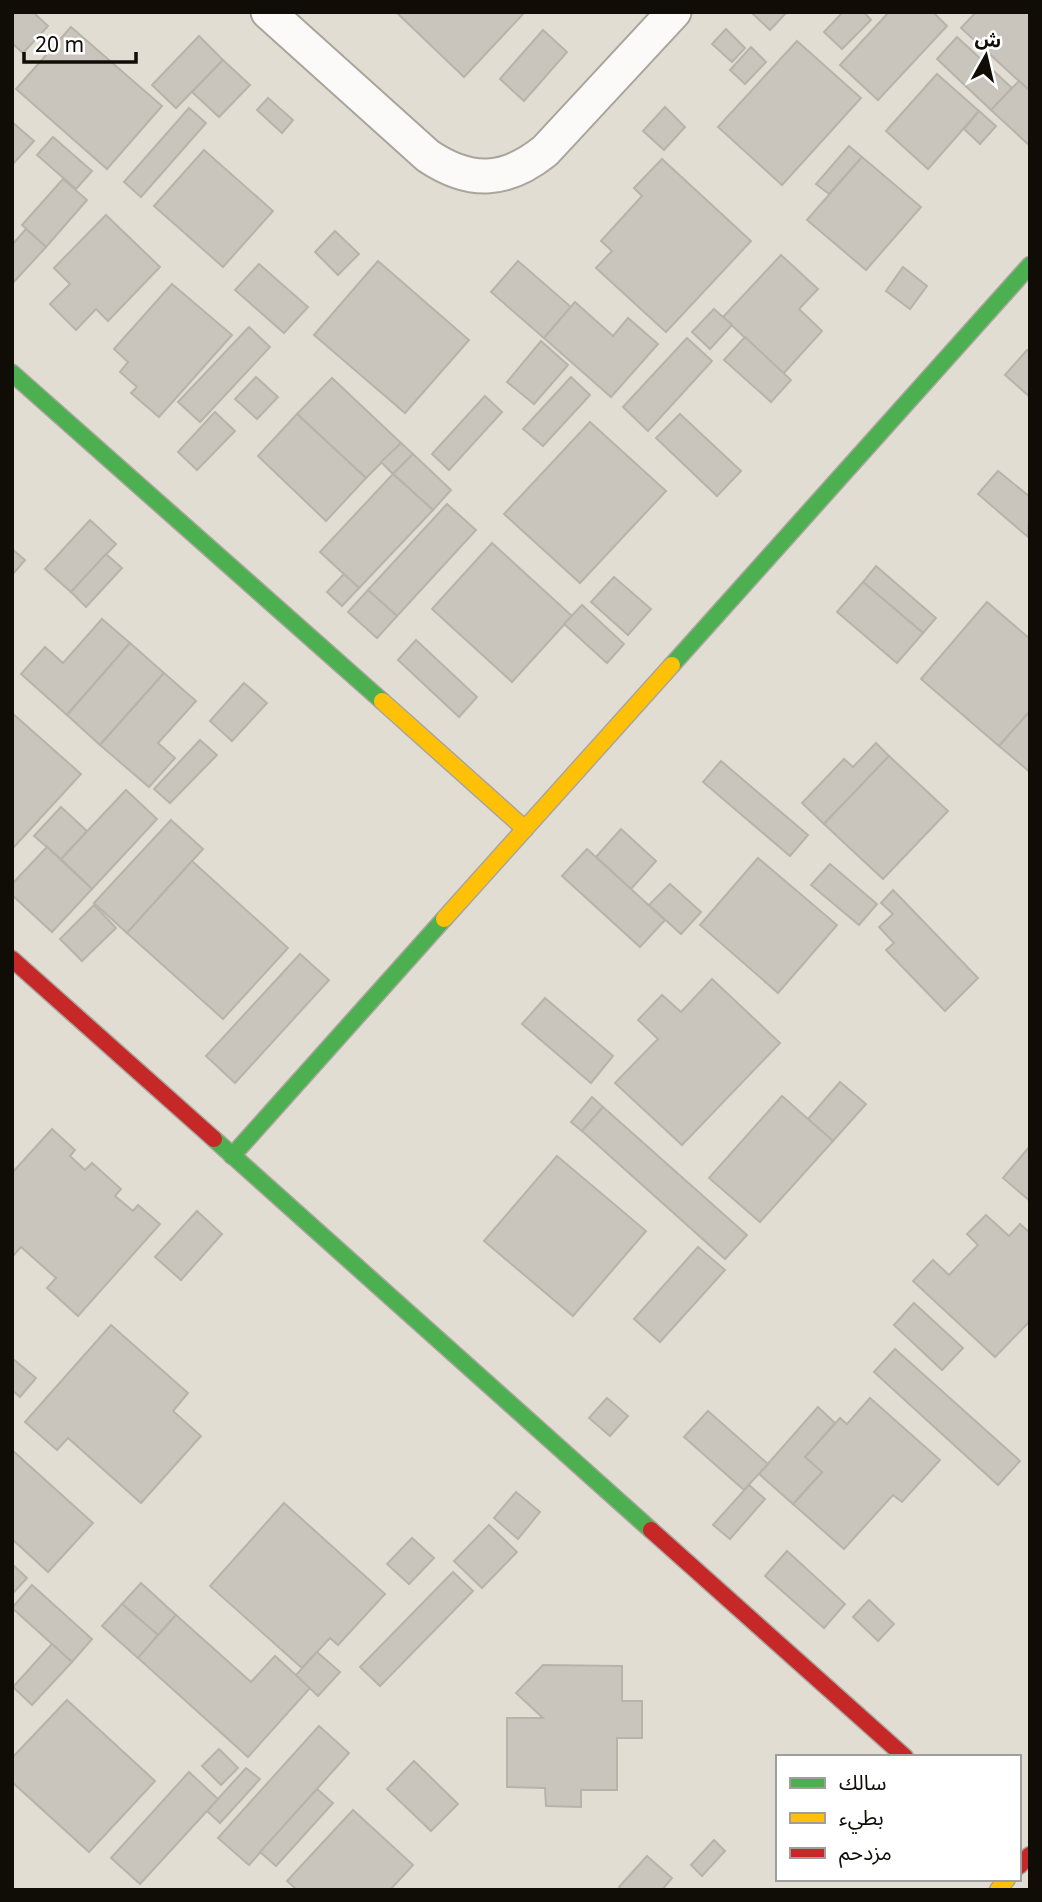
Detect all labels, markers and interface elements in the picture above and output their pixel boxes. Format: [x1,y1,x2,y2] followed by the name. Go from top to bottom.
[24,21,136,65] scale bar
[951,21,1021,91] north arrow
[974,24,1003,54] text: ش
[35,30,84,58] text: 20 m
[776,1755,1021,1881] legend
[839,1768,886,1796] text: سالك
[839,1803,884,1834] text: بطيء
[839,1838,892,1868] text: مزدحم

